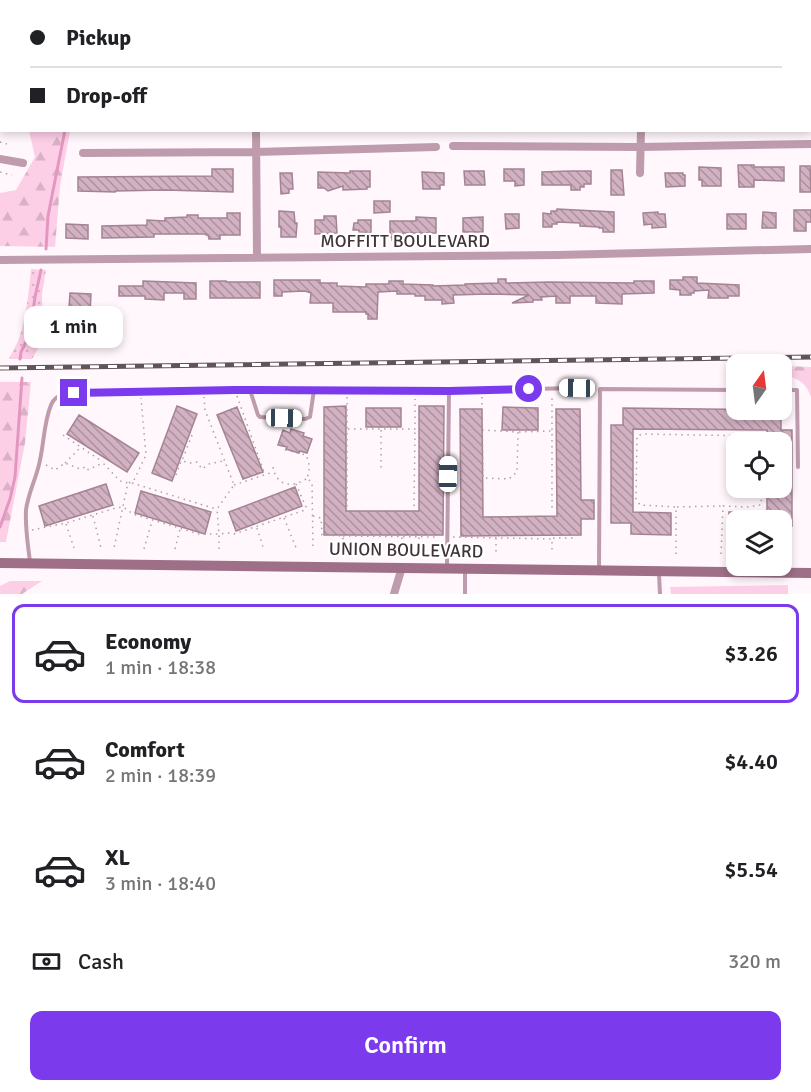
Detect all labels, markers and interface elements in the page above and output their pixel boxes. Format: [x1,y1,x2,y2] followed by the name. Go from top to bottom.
[66,24,131,51] text: Pickup
[66,82,147,109] text: Drop-off
[320,230,490,252] street label: MOFFITT BOULEVARD
[25,306,124,348] callout: 1 min
[50,314,97,339] text: 1 min
[726,354,792,420] north arrow
[726,354,792,576] map controls
[515,375,542,402] route start
[60,379,87,406] route end
[559,379,595,397] car
[266,409,302,427] car
[726,432,792,498] button: locate
[439,456,457,492] car
[726,510,792,576] button: layers
[329,538,483,562] street label: UNION BOULEVARD
[33,627,87,681] icon: car
[105,628,191,655] text: Economy
[724,640,778,667] text: $3.26
[105,655,216,680] text: 1 min · 18:38
[33,735,87,789] icon: car
[105,736,185,763] text: Comfort
[724,748,778,775] text: $4.40
[105,763,216,788] text: 2 min · 18:39
[33,843,87,897] icon: car
[105,844,130,871] text: XL
[724,856,778,883] text: $5.54
[105,871,216,896] text: 3 min · 18:40
[30,945,63,978] icon: cash
[78,948,124,975] text: Cash
[728,949,781,974] text: 320 m
[30,1011,781,1080] button: Confirm

